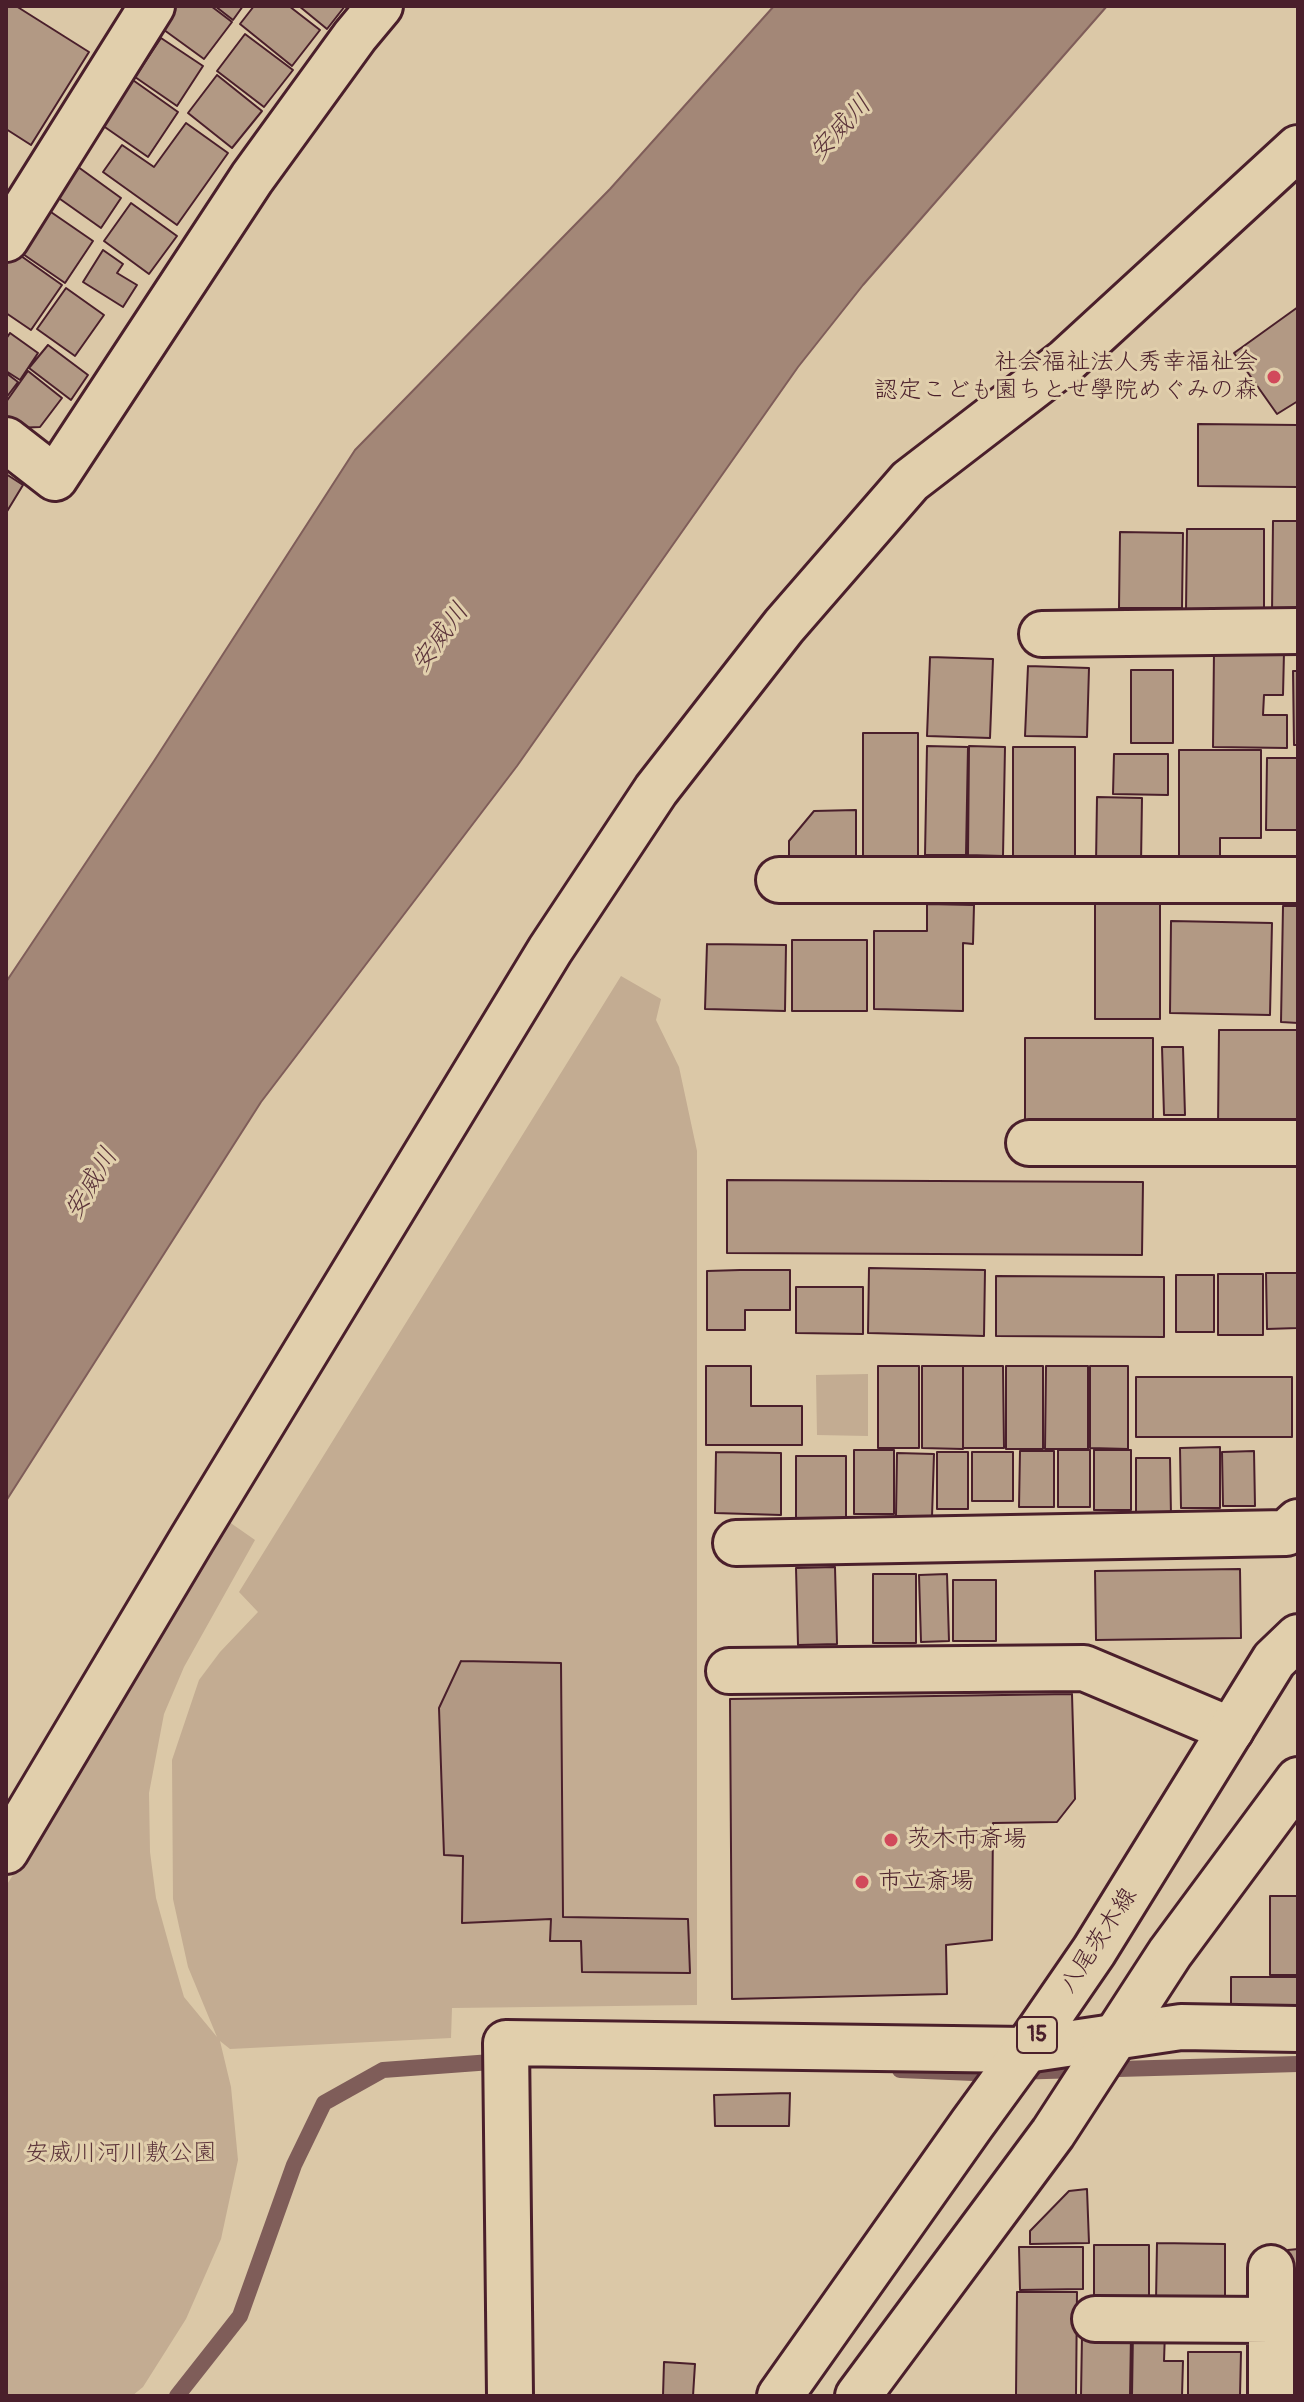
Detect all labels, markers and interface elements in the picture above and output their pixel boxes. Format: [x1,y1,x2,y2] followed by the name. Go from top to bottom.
[803,90,879,168] water label: 安威川
[874,349,1258,405] place label: 社会福祉法人秀幸福祉会 認定こども園ちとせ學院めぐみの森
[1265,368,1283,386] marker: 社会福祉法人秀幸福祉会 認定こども園ちとせ學院めぐみの森
[405,597,477,679] water label: 安威川
[59,1143,125,1225] water label: 安威川
[907,1826,1027,1854] place label: 茨木市斎場
[882,1831,900,1849] marker: 茨木市斎場
[878,1868,974,1896] place label: 市立斎場
[853,1873,871,1891] marker: 市立斎場
[1054,1883,1144,1999] street label: 八尾茨木線
[1017,2017,1057,2053] road number: 15
[25,2140,217,2168] park label: 安威川河川敷公園

